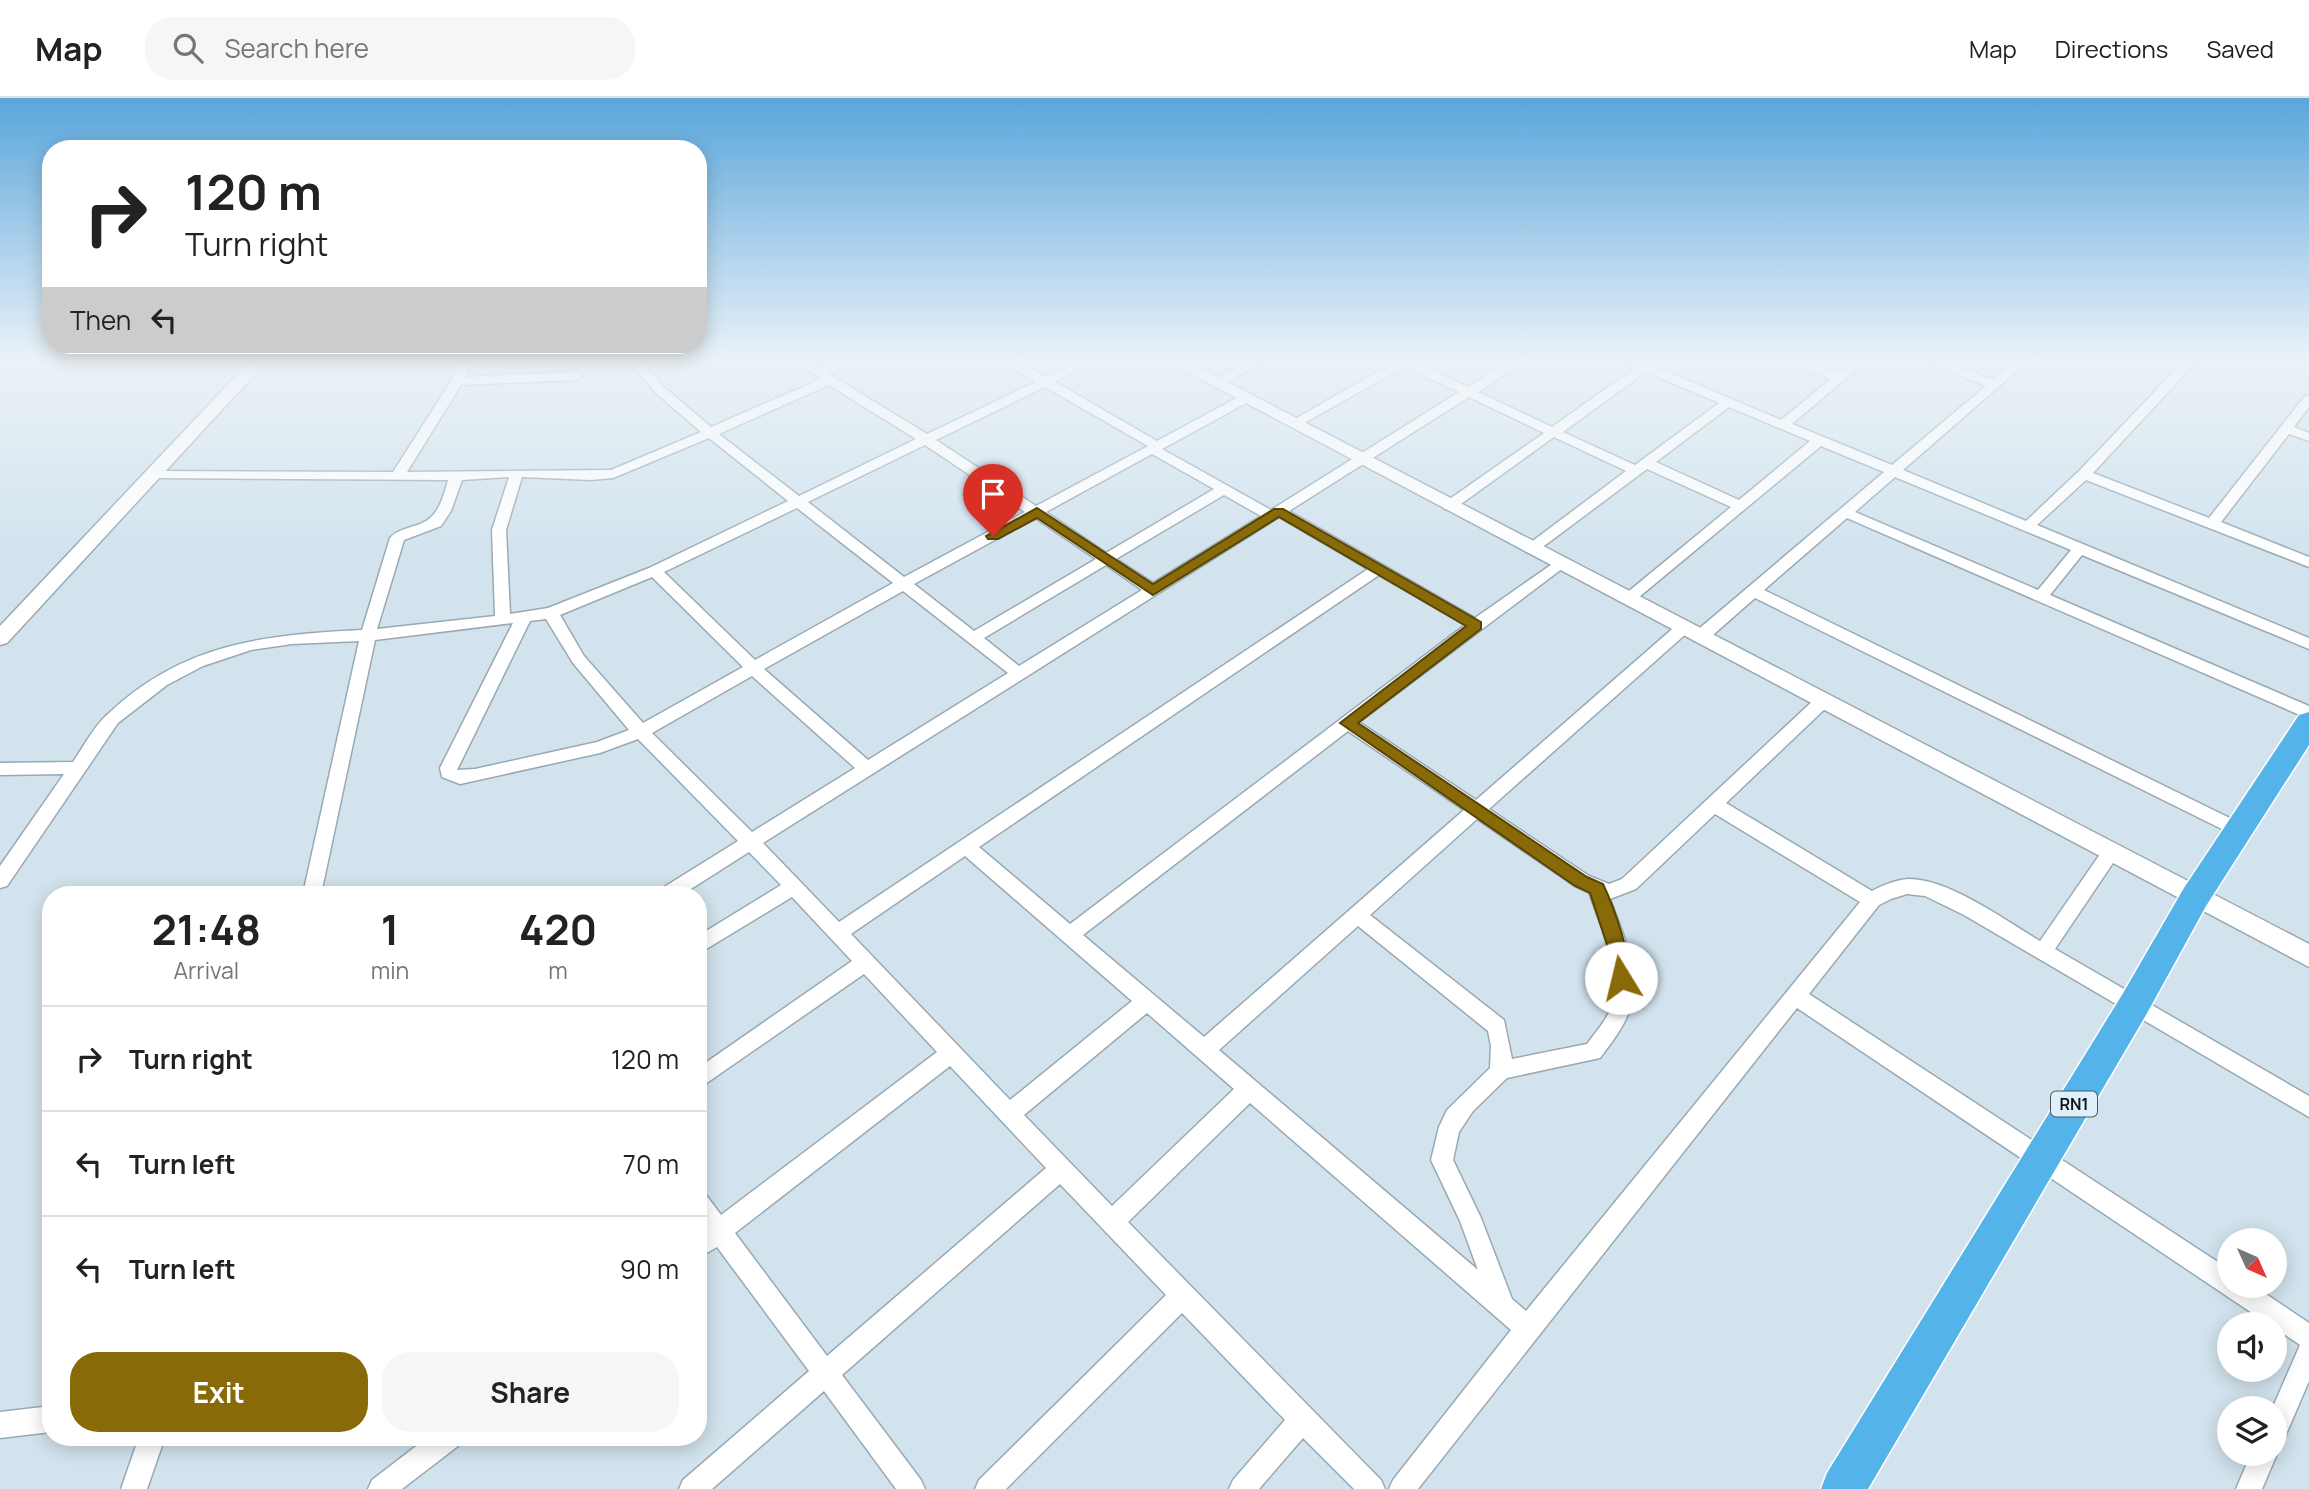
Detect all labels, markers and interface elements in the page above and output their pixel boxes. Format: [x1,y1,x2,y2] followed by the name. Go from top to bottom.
[145,17,635,80] search box
[35,26,103,71] text: Map
[169,29,207,67] icon: search
[225,30,369,66] text: Search here
[1969,32,2017,65] text: Map
[2055,32,2168,65] text: Directions
[2206,32,2274,65] text: Saved
[185,158,322,225] text: 120 m
[70,168,161,259] icon: right
[185,222,328,266] text: Turn right
[145,301,183,339] icon: left
[70,302,131,338] text: Then
[963,464,1023,536] pin
[974,475,1012,513] icon: arrive
[152,900,261,958] text: 21:48
[381,900,399,958] text: 1
[519,900,597,958] text: 420
[1584,941,1658,1015] position arrow
[173,954,239,986] text: Arrival
[371,954,409,986] text: min
[548,954,568,986] text: m
[70,1040,108,1078] icon: right
[129,1041,253,1077] text: Turn right
[611,1041,679,1077] text: 120 m
[2051,1092,2097,1116] road number: RN1
[70,1145,108,1183] icon: left
[129,1146,236,1182] text: Turn left
[623,1146,679,1182] text: 70 m
[2217,1228,2287,1298] north arrow
[2217,1228,2287,1466] map controls
[70,1250,108,1288] icon: left
[129,1251,236,1287] text: Turn left
[620,1251,679,1287] text: 90 m
[2217,1312,2287,1382] button: sound
[70,1352,368,1432] button: Exit
[382,1352,679,1432] button: Share
[2217,1396,2287,1466] button: layers

